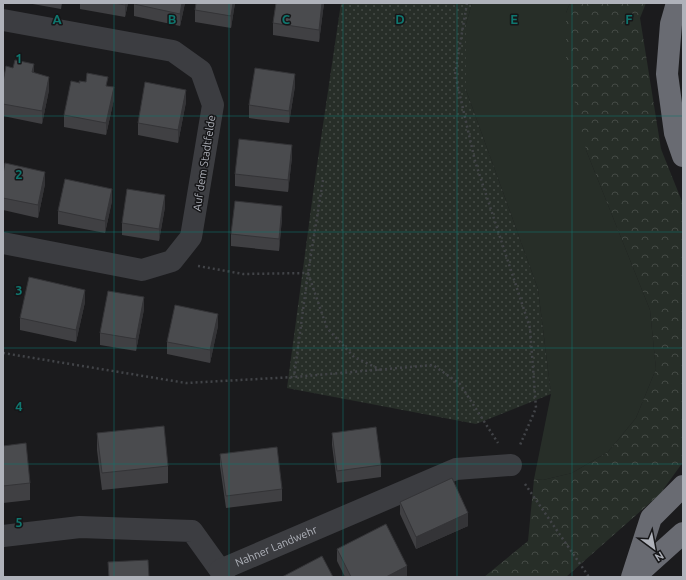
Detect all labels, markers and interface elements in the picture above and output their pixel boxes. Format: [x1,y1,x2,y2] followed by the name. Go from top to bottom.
[52,12,62,26] text: A
[168,12,177,26] text: B
[282,12,291,26] text: C
[395,12,405,26] text: D
[510,12,518,26] text: E
[625,12,633,26] text: F
[15,51,23,65] text: 1
[191,114,217,212] street label: Auf dem Stadtfelde
[15,167,23,181] text: 2
[15,283,23,297] text: 3
[15,399,23,413] text: 4
[15,515,23,529] text: 5
[233,523,320,569] street label: Nahner Landwehr
[634,528,674,568] north arrow
[653,549,666,564] text: N

